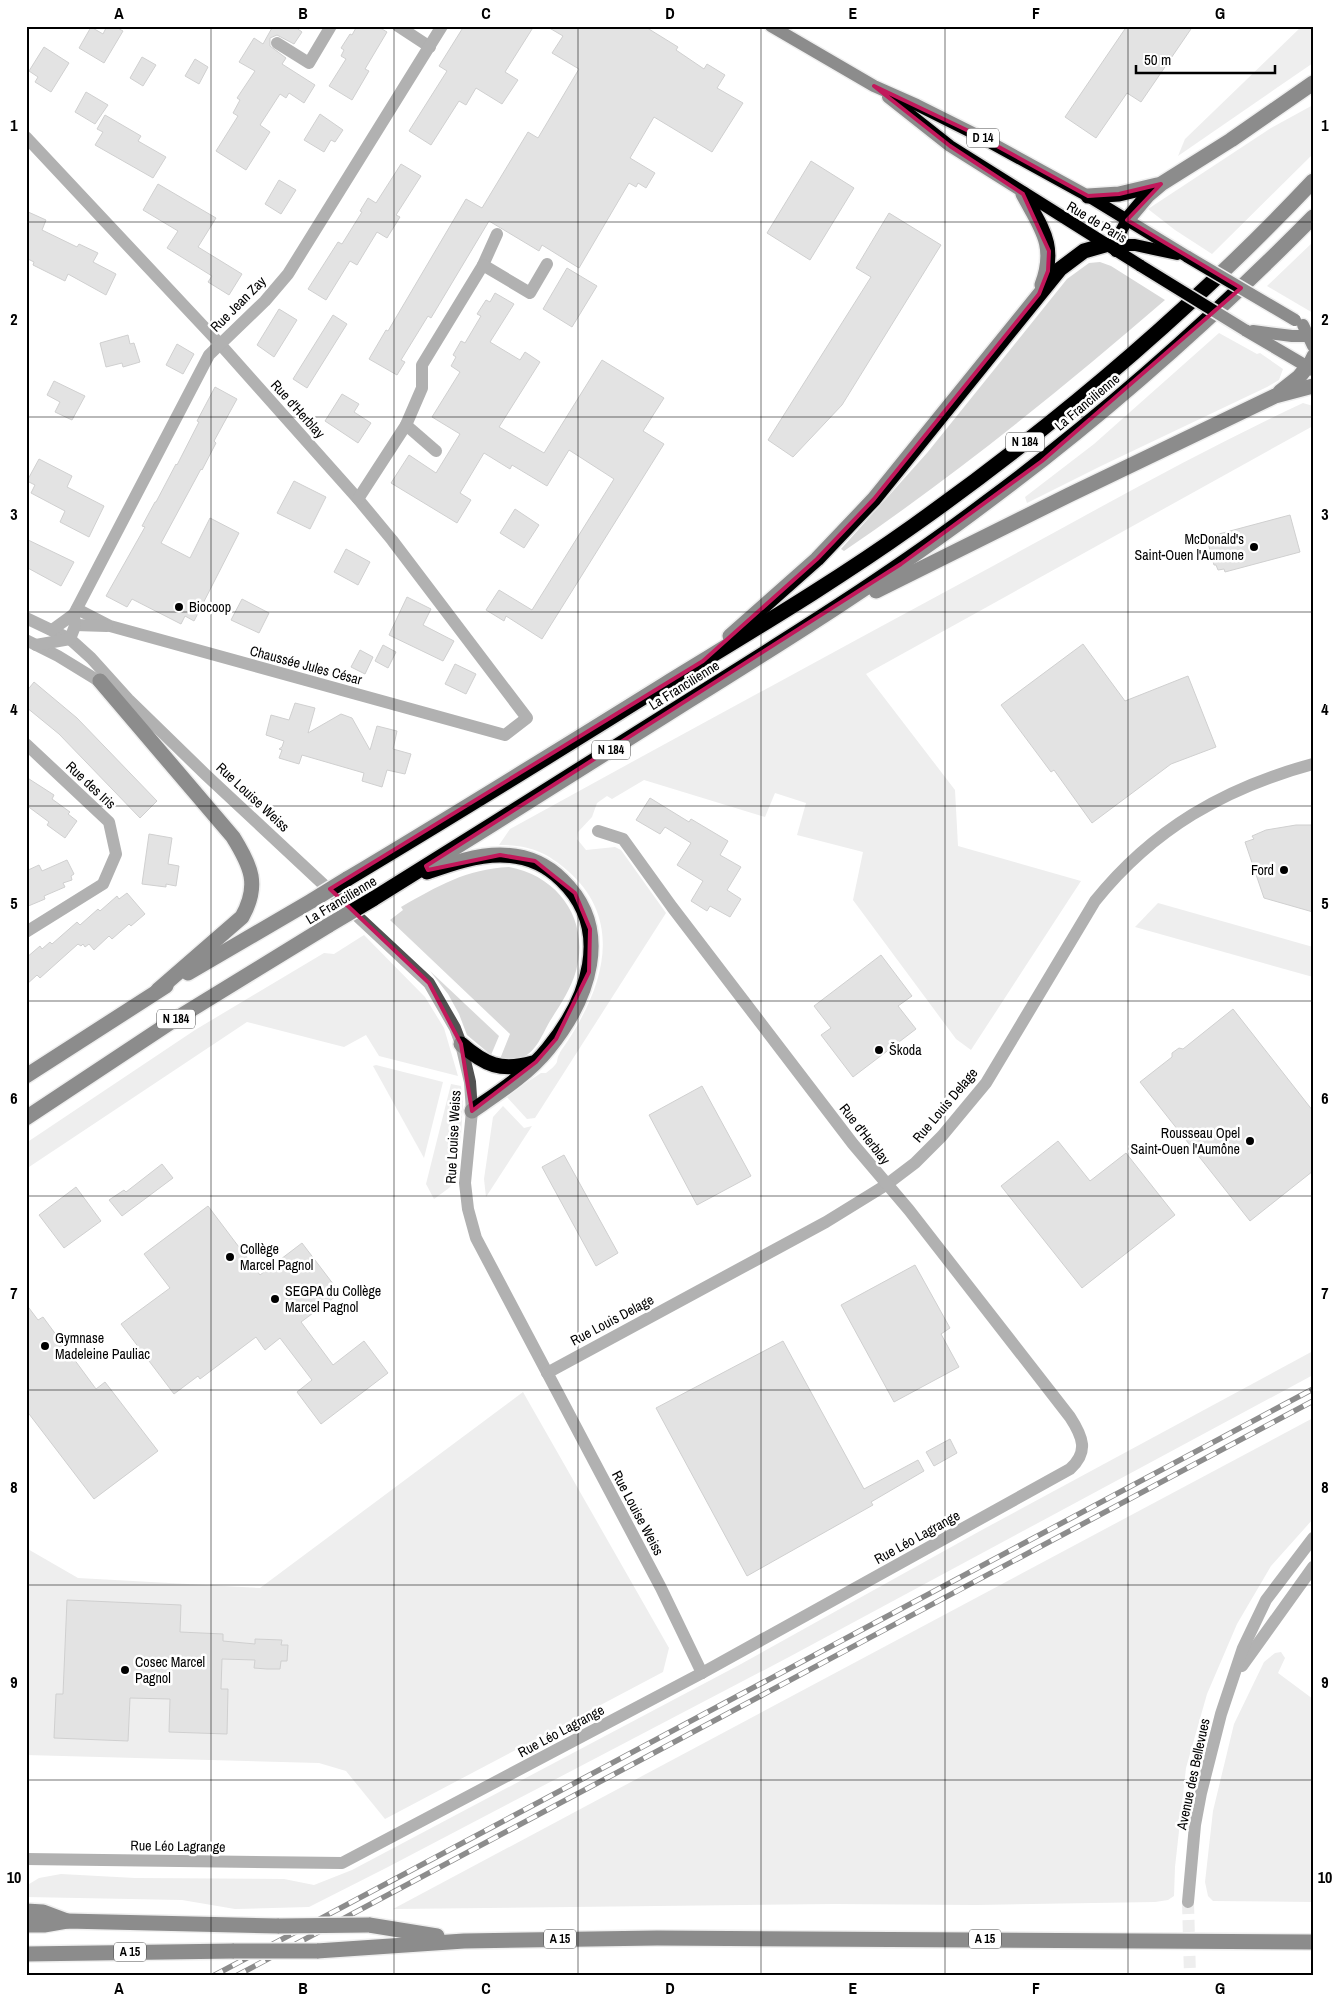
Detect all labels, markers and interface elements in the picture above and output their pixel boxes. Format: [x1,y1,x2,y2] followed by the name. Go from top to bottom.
[114,2,124,24] text: A
[298,2,308,24] text: B
[481,2,491,24] text: C
[665,2,675,24] text: D
[849,2,858,24] text: E
[1032,2,1040,24] text: F
[1215,2,1225,24] text: G
[1136,42,1275,74] scale bar
[1144,49,1171,70] text: 50 m
[10,114,18,136] text: 1
[1321,114,1329,136] text: 1
[967,128,999,148] road number: D 14
[1064,197,1131,247] street label: Rue de Paris
[206,272,270,336] street label: Rue Jean Zay
[10,308,18,330] text: 2
[1321,308,1329,330] text: 2
[1051,369,1123,435] street label: La Francilienne
[267,376,329,442] street label: Rue d'Herblay
[1006,432,1044,452] road number: N 184
[10,503,18,525] text: 3
[1321,503,1329,525] text: 3
[1135,530,1244,564] place label: McDonald's Saint-Ouen l'Aumone
[1248,541,1260,553] marker: McDonald's Saint-Ouen l'Aumone
[189,598,231,616] place label: Biocoop
[173,601,185,613] marker: Biocoop
[248,641,364,689] street label: Chaussée Jules César
[645,656,723,714] street label: La Francilienne
[10,698,18,720] text: 4
[1321,698,1329,720] text: 4
[592,740,630,760] road number: N 184
[62,757,120,813] street label: Rue des Iris
[213,758,294,836] street label: Rue Louise Weiss
[1251,861,1274,879] place label: Ford
[1278,864,1290,876] marker: Ford
[302,872,380,928] street label: La Francilienne
[10,892,18,914] text: 5
[1321,892,1329,914] text: 5
[157,1010,195,1028] road number: N 184
[889,1041,922,1059] place label: Škoda
[873,1044,885,1056] marker: Škoda
[909,1064,981,1146] street label: Rue Louis Delage
[10,1087,18,1109] text: 6
[1321,1087,1329,1109] text: 6
[442,1090,464,1184] street label: Rue Louise Weiss
[836,1100,895,1168] street label: Rue d'Herblay
[1131,1124,1240,1158] place label: Rousseau Opel Saint-Ouen l'Aumône
[1244,1135,1256,1147] marker: Rousseau Opel Saint-Ouen l'Aumône
[240,1240,313,1274] place label: Collège Marcel Pagnol
[224,1251,236,1263] marker: Collège Marcel Pagnol
[10,1282,18,1304] text: 7
[285,1282,381,1316] place label: SEGPA du Collège Marcel Pagnol
[1321,1282,1329,1304] text: 7
[567,1290,657,1350] street label: Rue Louis Delage
[269,1293,281,1305] marker: SEGPA du Collège Marcel Pagnol
[55,1329,150,1363] place label: Gymnase Madeleine Pauliac
[39,1340,51,1352] marker: Gymnase Madeleine Pauliac
[608,1467,668,1559] street label: Rue Louise Weiss
[10,1476,18,1498] text: 8
[1321,1476,1329,1498] text: 8
[871,1506,963,1568] street label: Rue Léo Lagrange
[135,1653,205,1687] place label: Cosec Marcel Pagnol
[119,1664,131,1676] marker: Cosec Marcel Pagnol
[10,1671,18,1693] text: 9
[1321,1671,1329,1693] text: 9
[515,1701,607,1761] street label: Rue Léo Lagrange
[1172,1716,1214,1832] street label: Avenue des Bellevues
[130,1836,226,1856] street label: Rue Léo Lagrange
[7,1866,21,1888] text: 10
[1318,1866,1332,1888] text: 10
[544,1930,576,1948] road number: A 15
[969,1930,1001,1948] road number: A 15
[114,1942,146,1961] road number: A 15
[114,1977,124,1999] text: A
[298,1977,308,1999] text: B
[481,1977,491,1999] text: C
[665,1977,675,1999] text: D
[849,1977,858,1999] text: E
[1032,1977,1040,1999] text: F
[1215,1977,1225,1999] text: G

